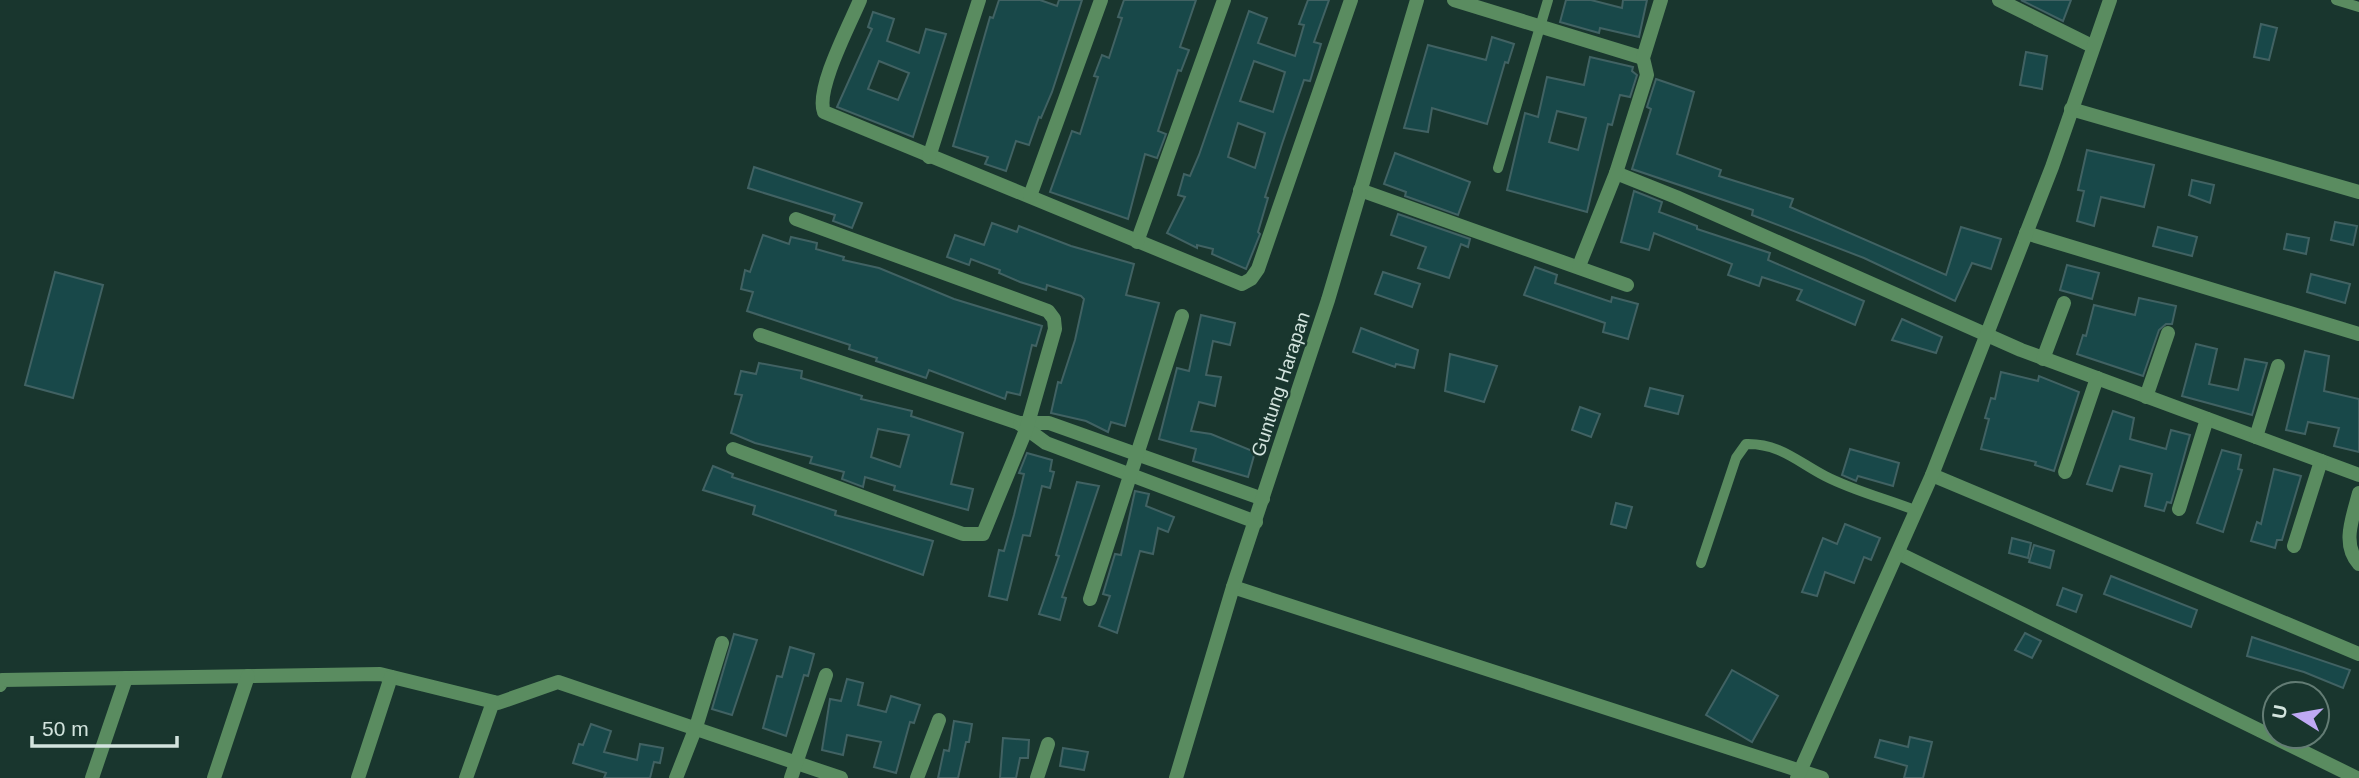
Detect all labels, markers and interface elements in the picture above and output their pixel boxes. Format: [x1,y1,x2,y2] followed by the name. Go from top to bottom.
[1247,309,1314,459] street label: Guntung Harapan
[2261,680,2331,750] north arrow
[2268,703,2291,721] text: U
[32,704,177,748] scale bar
[42,717,89,740] text: 50 m

